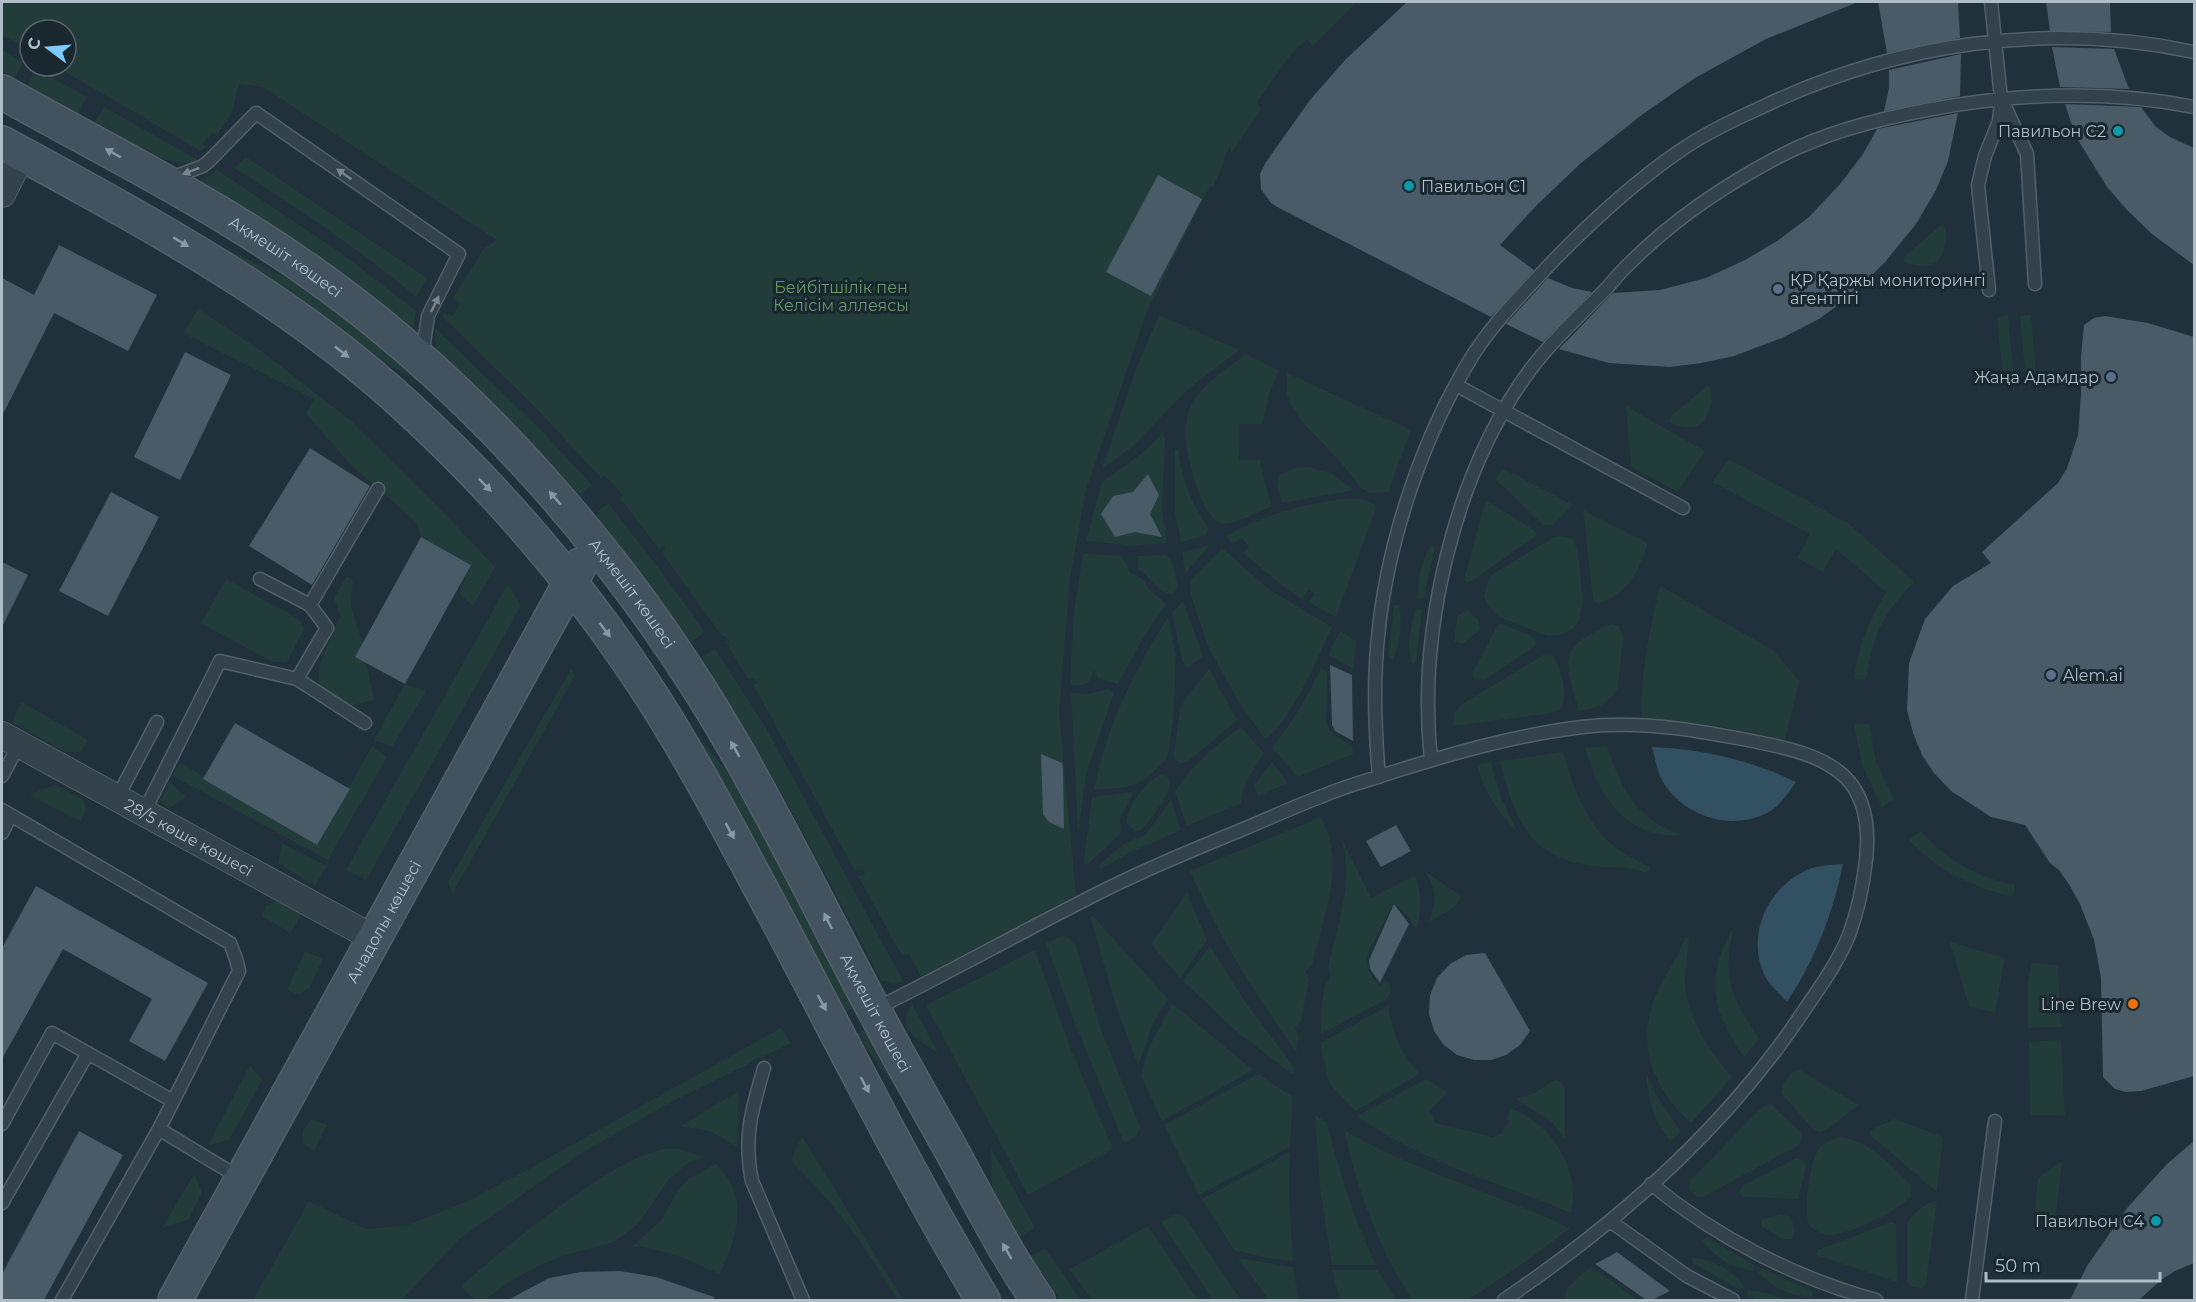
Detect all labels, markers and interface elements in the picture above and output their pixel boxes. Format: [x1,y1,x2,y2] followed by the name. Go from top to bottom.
[18,18,78,78] north arrow
[23,35,45,52] text: С
[1998,122,2106,141] place label: Павильон С2
[2111,124,2125,138] marker: Павильон С2
[104,148,121,158] one-way arrow
[182,166,200,176] one-way arrow
[336,168,352,180] one-way arrow
[1421,177,1526,196] place label: Павильон С1
[1402,179,1416,193] marker: Павильон С1
[225,212,346,302] street label: Ақмешіт көшесі
[173,237,189,248] one-way arrow
[1790,271,1986,308] place label: ҚР Қаржы мониторингі агенттігі
[773,278,909,315] park label: Бейбітшілік пен Келісім аллеясы
[1771,282,1785,296] marker: ҚР Қаржы мониторингі агенттігі
[430,295,439,312] one-way arrow
[334,346,349,358] one-way arrow
[1974,368,2099,387] place label: Жаңа Адамдар
[2104,370,2118,384] marker: Жаңа Адамдар
[477,477,491,491] one-way arrow
[549,491,562,506] one-way arrow
[585,535,679,652] street label: Ақмешіт көшесі
[599,622,611,637] one-way arrow
[2063,666,2123,685] place label: Alem.ai
[2044,668,2058,682] marker: Alem.ai
[730,740,740,757] one-way arrow
[121,795,256,880] street label: 28/5 көше көшесі
[725,823,735,840] one-way arrow
[343,857,425,986] street label: Анадолы көшесі
[823,912,833,929] one-way arrow
[836,950,915,1076] street label: Ақмешіт көшесі
[817,995,827,1012] one-way arrow
[2041,995,2121,1014] place label: Line Brew
[2126,997,2140,1011] marker: Line Brew
[860,1076,870,1093] one-way arrow
[2035,1212,2144,1231] place label: Павильон С4
[2149,1214,2163,1228] marker: Павильон С4
[1002,1242,1012,1259] one-way arrow
[1986,1245,2160,1283] scale bar
[1995,1255,2041,1277] text: 50 m

